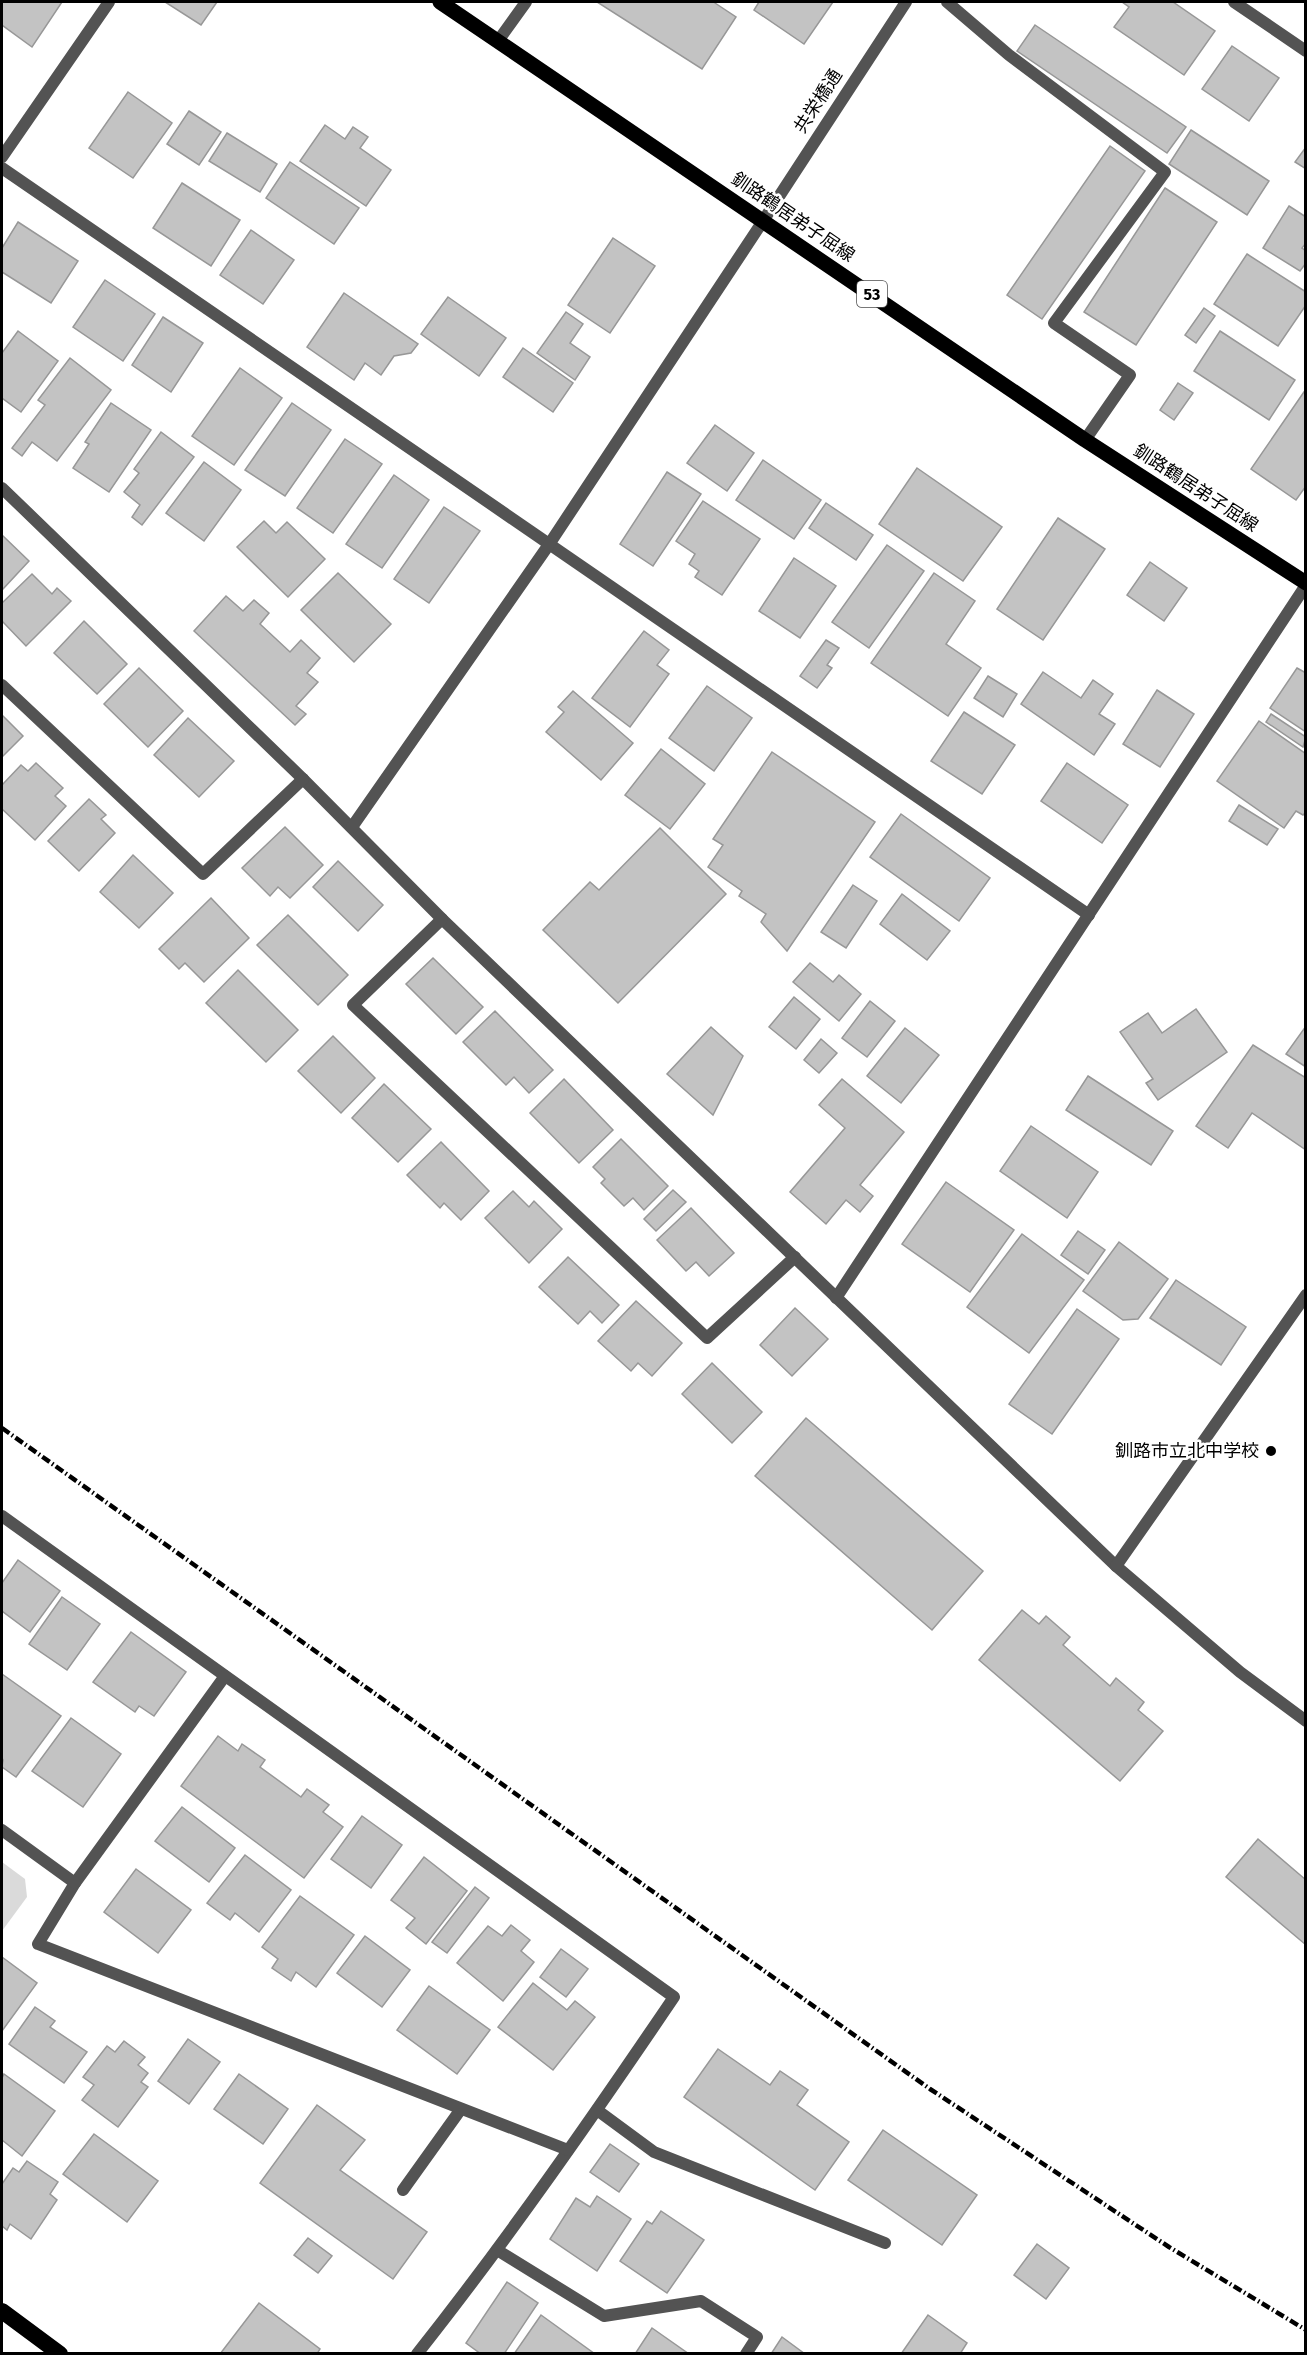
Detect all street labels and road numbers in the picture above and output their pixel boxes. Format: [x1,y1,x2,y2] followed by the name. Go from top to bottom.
[789,65,847,137] street label: 共栄橋通
[727,168,859,266] street label: 釧路鶴居弟子屈線
[857,281,887,307] road number: 53
[1130,440,1262,536] street label: 釧路鶴居弟子屈線

